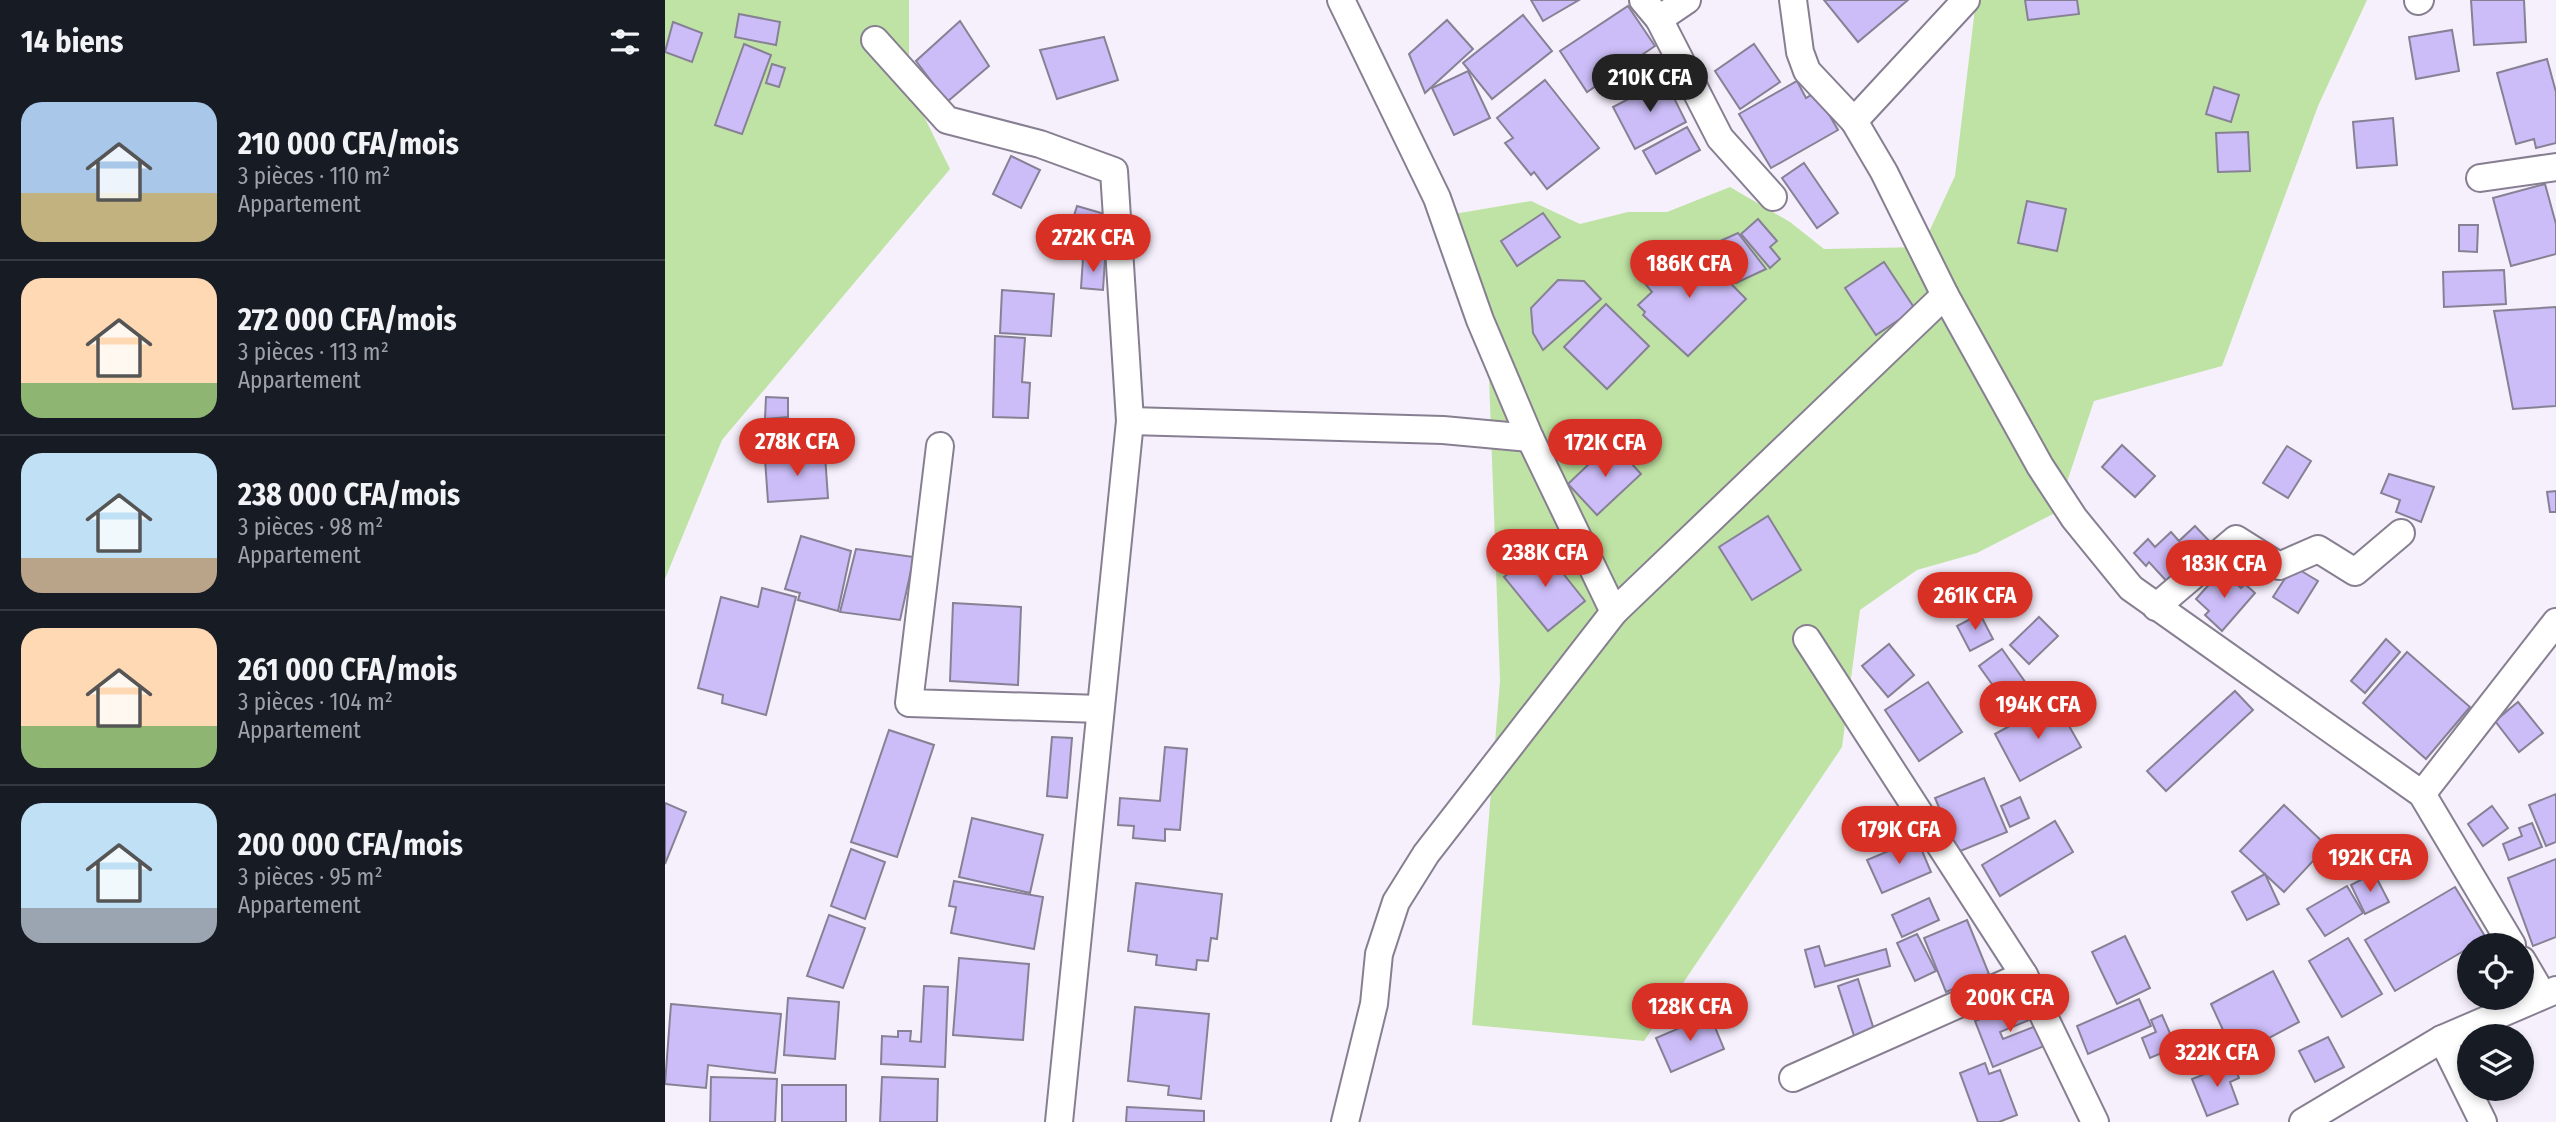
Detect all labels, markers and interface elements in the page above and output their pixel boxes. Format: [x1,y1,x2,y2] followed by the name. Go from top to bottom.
[606,23,644,61] icon: filters
[21,24,123,60] text: 14 biens
[1578,54,1722,114] pin: 210K CFA
[1608,63,1692,91] text: 210K CFA
[238,126,459,162] text: 210 000 CFA/mois
[77,130,161,214] icon: home
[238,162,390,190] text: 3 pièces · 110 m²
[238,190,361,218] text: Appartement
[1021,215,1165,274] pin: 272K CFA
[1052,223,1134,251] text: 272K CFA
[1617,240,1761,300] pin: 186K CFA
[1646,249,1732,277] text: 186K CFA
[238,302,457,338] text: 272 000 CFA/mois
[77,306,161,390] icon: home
[238,338,389,366] text: 3 pièces · 113 m²
[238,366,361,394] text: Appartement
[725,419,869,478] pin: 278K CFA
[1533,420,1677,479] pin: 172K CFA
[755,427,839,455] text: 278K CFA
[1564,428,1646,456] text: 172K CFA
[238,477,460,513] text: 238 000 CFA/mois
[77,481,161,565] icon: home
[238,513,383,541] text: 3 pièces · 98 m²
[1473,530,1617,589] pin: 238K CFA
[1502,538,1588,566] text: 238K CFA
[2152,540,2296,600] pin: 183K CFA
[238,541,361,569] text: Appartement
[2182,549,2266,577] text: 183K CFA
[1903,572,2047,632] pin: 261K CFA
[1934,581,2016,609] text: 261K CFA
[238,652,457,688] text: 261 000 CFA/mois
[77,656,161,740] icon: home
[1966,682,2110,741] pin: 194K CFA
[238,688,393,716] text: 3 pièces · 104 m²
[1996,690,2080,718] text: 194K CFA
[238,716,361,744] text: Appartement
[1827,806,1971,866] pin: 179K CFA
[1858,815,1940,843] text: 179K CFA
[238,827,463,863] text: 200 000 CFA/mois
[77,831,161,915] icon: home
[2298,834,2442,894] pin: 192K CFA
[2328,843,2412,871] text: 192K CFA
[238,863,383,891] text: 3 pièces · 95 m²
[238,891,361,919] text: Appartement
[2457,933,2534,1101] map controls
[2457,933,2534,1010] button: locate
[1938,974,2082,1034] pin: 200K CFA
[1966,983,2054,1011] text: 200K CFA
[1618,984,1762,1043] pin: 128K CFA
[1648,992,1732,1020] text: 128K CFA
[2457,1024,2534,1101] button: layers
[2145,1030,2289,1089] pin: 322K CFA
[2175,1038,2259,1066] text: 322K CFA

